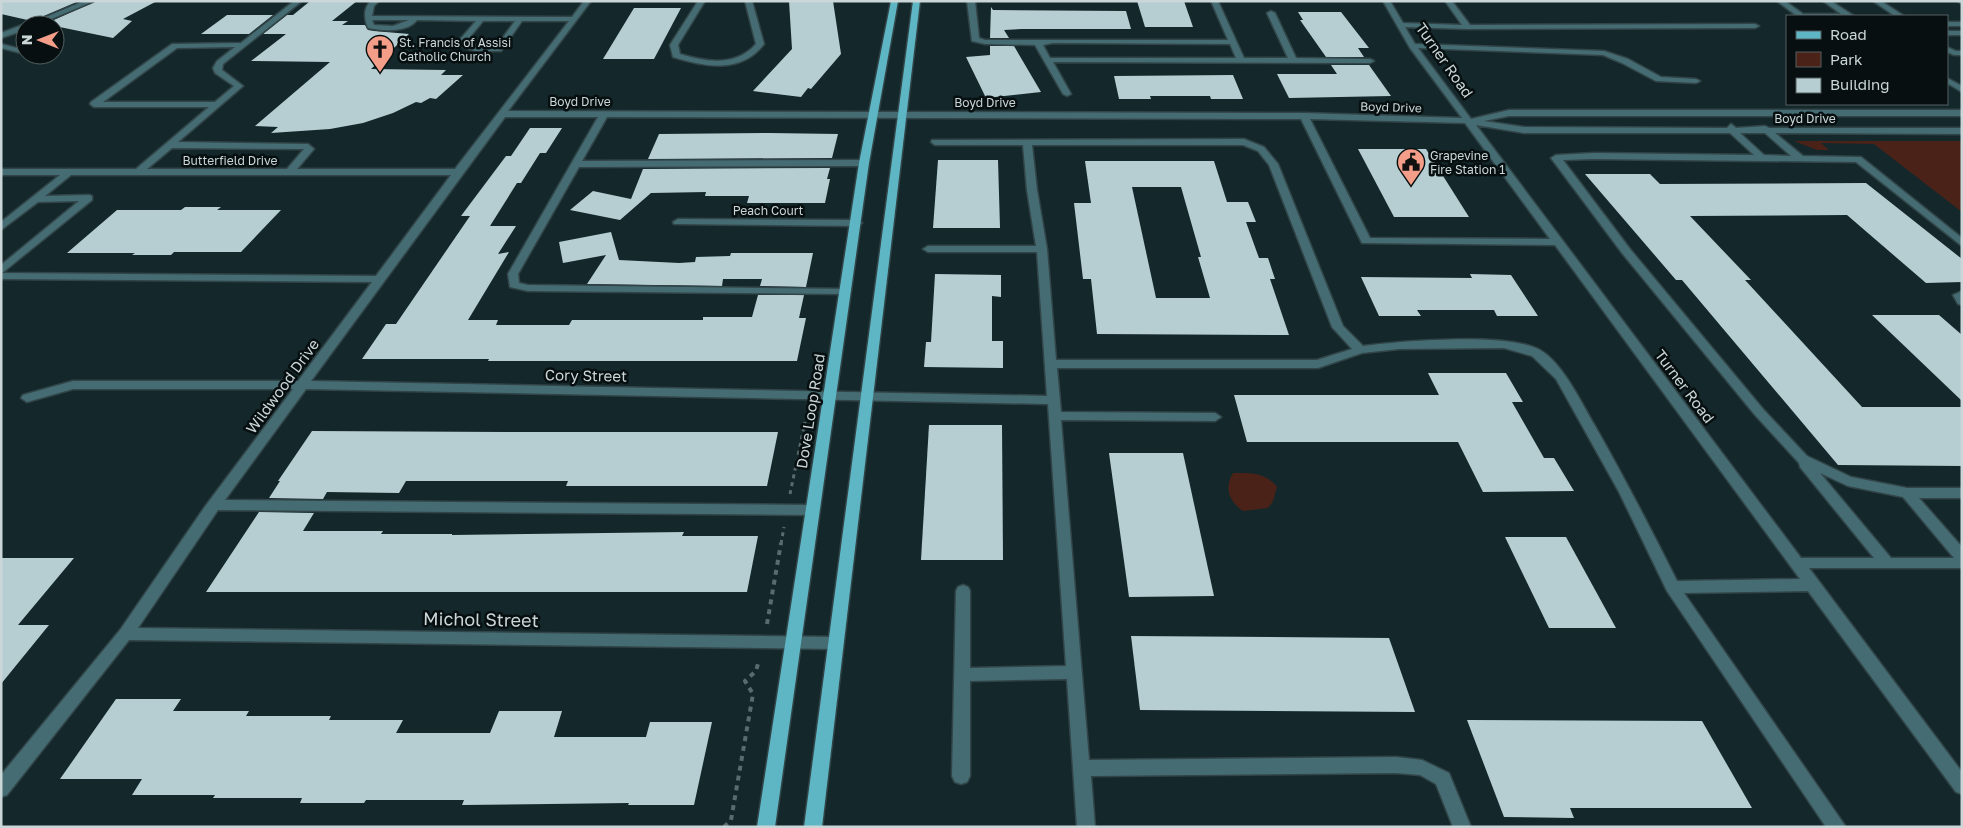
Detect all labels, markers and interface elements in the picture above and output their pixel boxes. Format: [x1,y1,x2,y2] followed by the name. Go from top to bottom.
[15,15,65,65] north arrow
[1786,15,1948,105] legend
[1413,19,1477,101] street label: Turner Road
[1830,25,1867,43] text: Road
[365,34,395,73] church icon: St. Francis of Assisi Catholic Church
[18,35,35,45] text: N
[399,35,511,64] place label: St. Francis of Assisi Catholic Church
[1830,50,1863,68] text: Park
[1830,75,1890,93] text: Building
[549,94,611,109] street label: Boyd Drive
[954,95,1016,110] street label: Boyd Drive
[1360,98,1422,116] street label: Boyd Drive
[1774,111,1836,126] street label: Boyd Drive
[1396,147,1426,186] public building icon: Grapevine Fire Station 1
[1430,148,1505,177] place label: Grapevine Fire Station 1
[182,153,278,168] street label: Butterfield Drive
[733,203,804,218] street label: Peach Court
[242,335,322,437] street label: Wildwood Drive
[1652,346,1718,426] street label: Turner Road
[792,352,828,470] street label: Dove Loop Road
[545,365,627,385] street label: Cory Street
[423,607,539,631] street label: Michol Street

